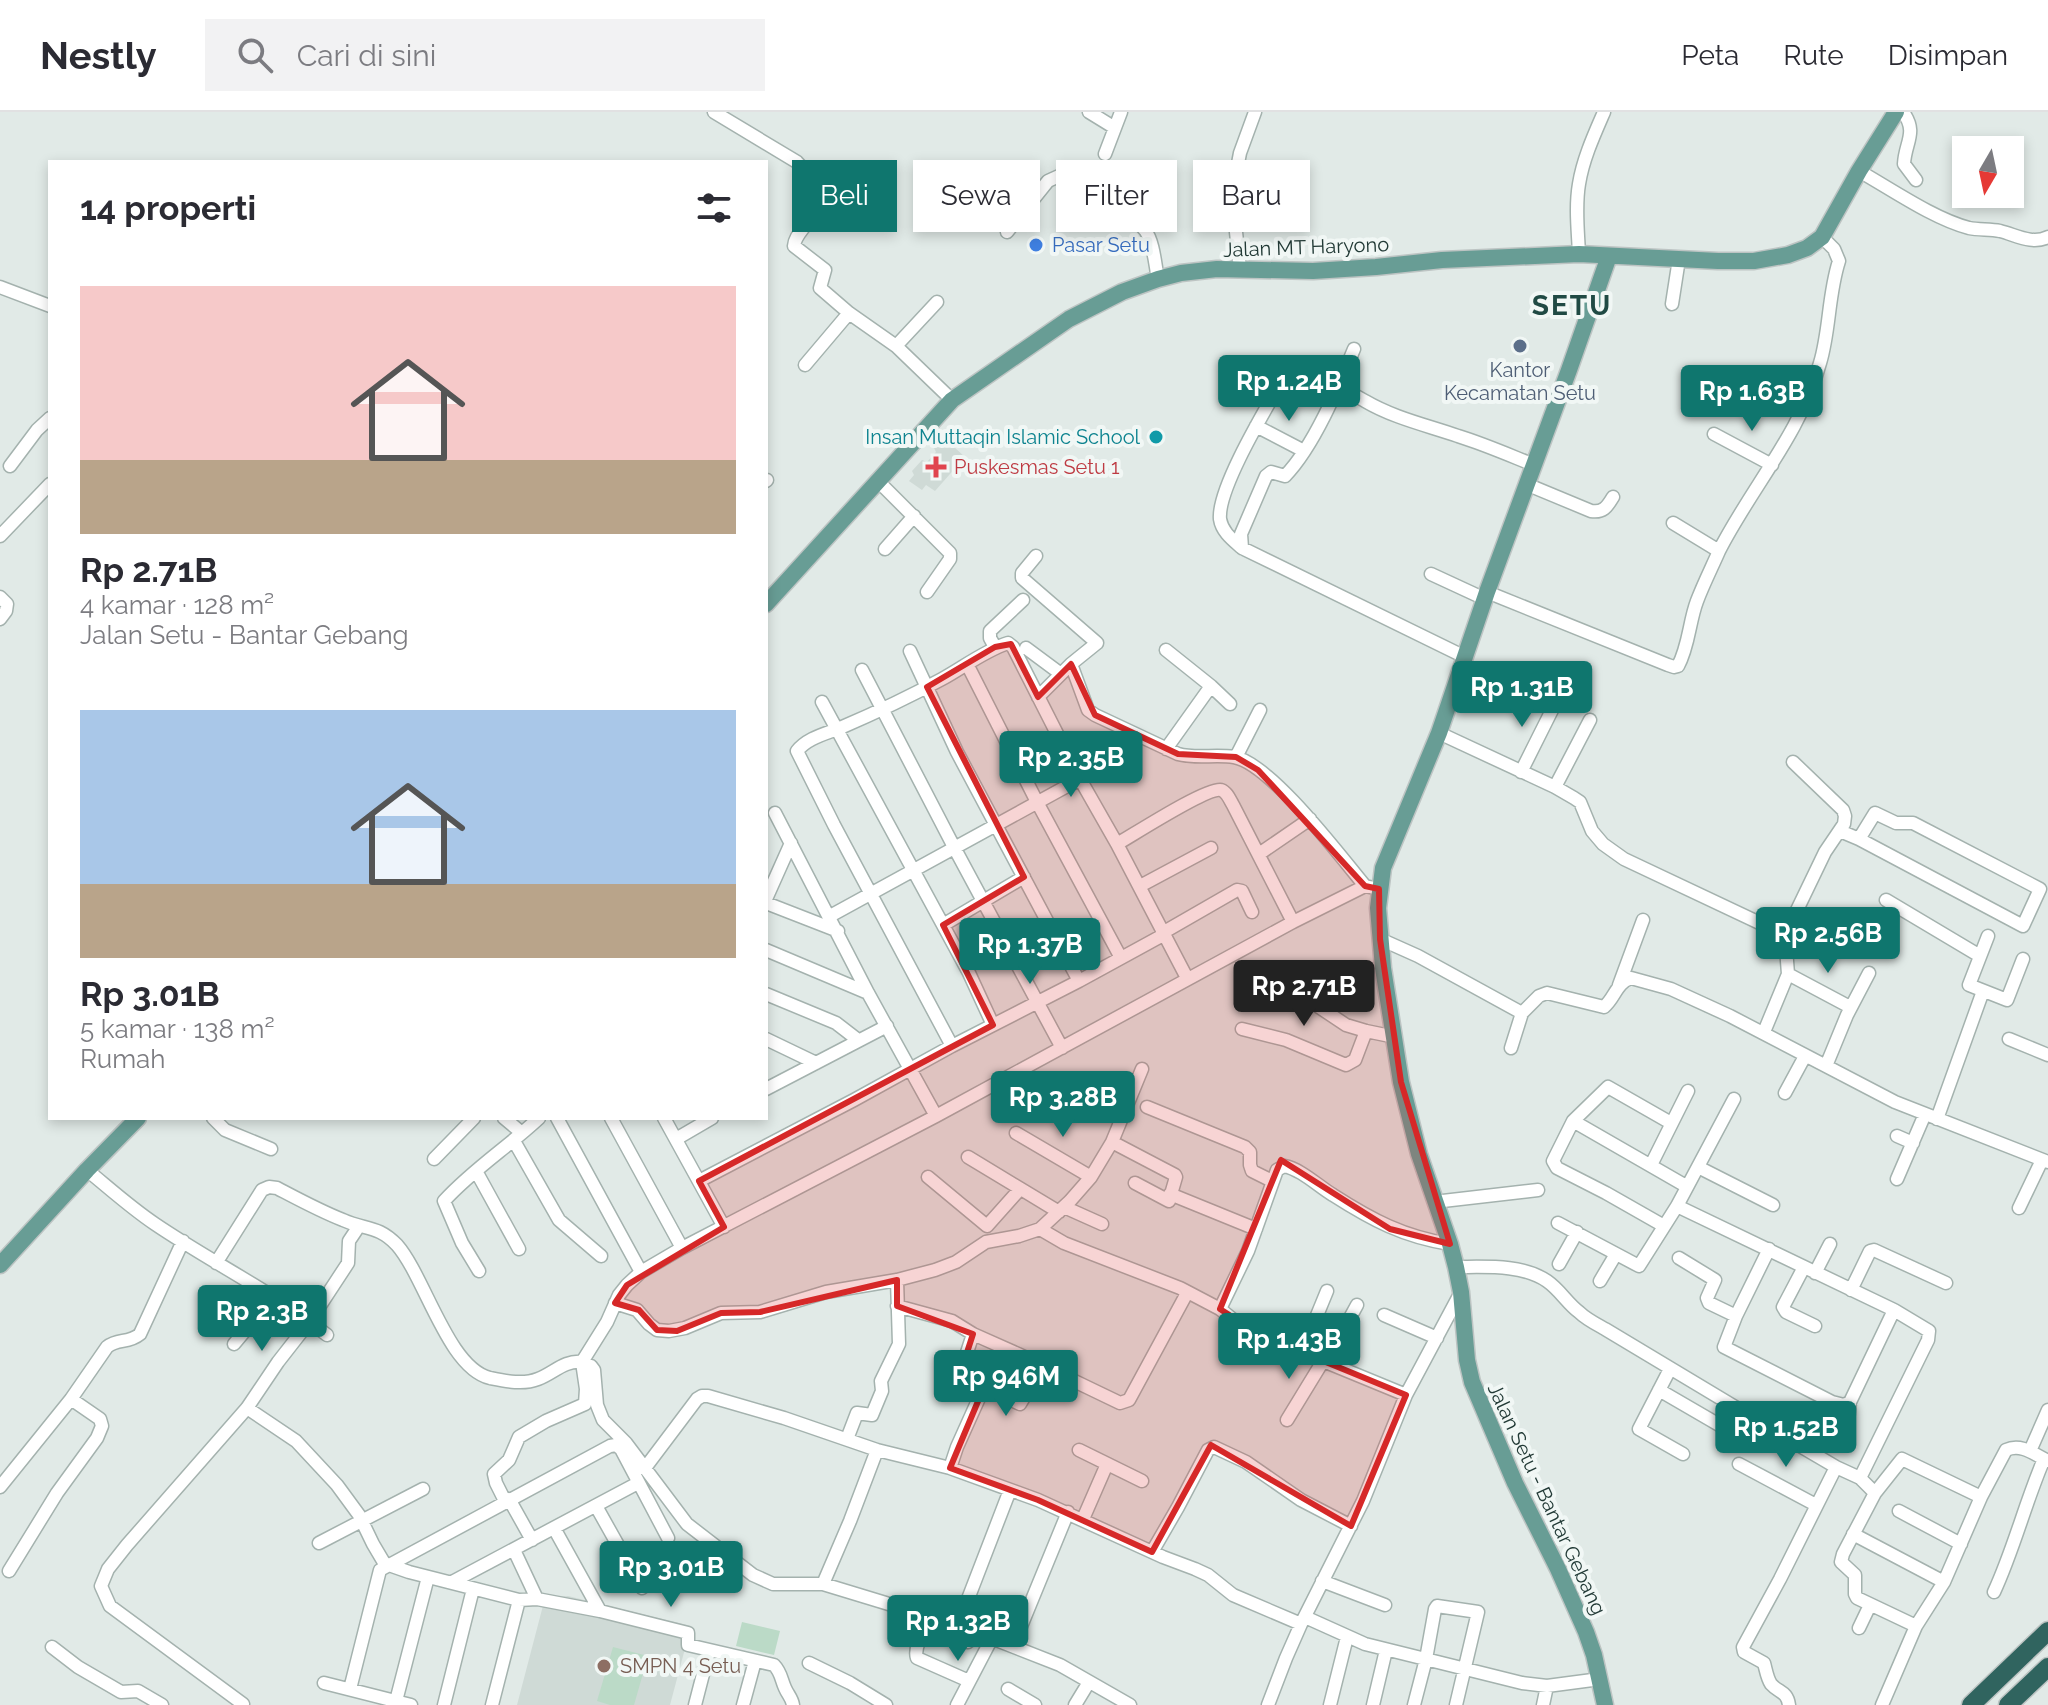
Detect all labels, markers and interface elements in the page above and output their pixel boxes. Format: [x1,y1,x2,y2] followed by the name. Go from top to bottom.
[205,19,765,91] search box
[40,33,157,78] text: Nestly
[233,33,277,77] icon: search
[297,38,436,73] text: Cari di sini
[1681,39,1739,72] text: Peta
[1783,39,1844,72] text: Rute
[1888,39,2008,72] text: Disimpan
[1952,136,2024,208] north arrow
[1952,136,2024,208] map controls
[792,160,897,232] chip: Beli
[913,160,1040,232] chip: Sewa
[1056,160,1177,232] chip: Filter
[1193,160,1310,232] chip: Baru
[692,186,736,230] icon: filters
[80,188,256,228] text: 14 properti
[1223,232,1390,262] street label: Jalan MT Haryono
[1052,233,1150,257] place label: Pasar Setu
[1027,236,1045,254] marker: Pasar Setu
[1532,289,1612,322] district label: SETU
[1511,337,1529,355] marker: Kantor Kecamatan Setu
[336,338,480,482] icon: home
[1206,355,1372,423] pin: Rp 1.24B
[1444,358,1596,405] place label: Kantor Kecamatan Setu
[1669,365,1835,433] pin: Rp 1.63B
[1236,366,1342,396] text: Rp 1.24B
[1699,376,1805,406] text: Rp 1.63B
[865,425,1141,449] place label: Insan Muttaqin Islamic School
[1147,428,1165,446] marker: Insan Muttaqin Islamic School
[954,455,1120,479] place label: Puskesmas Setu 1
[925,456,947,478] marker: Puskesmas Setu 1
[80,550,217,590] text: Rp 2.71B
[80,590,274,620] text: 4 kamar · 128 m²
[80,620,409,650] text: Jalan Setu - Bantar Gebang
[1439,661,1605,729] pin: Rp 1.31B
[1470,672,1574,702] text: Rp 1.31B
[988,731,1154,799] pin: Rp 2.35B
[1018,742,1125,772] text: Rp 2.35B
[336,762,480,906] icon: home
[1745,907,1911,975] pin: Rp 2.56B
[947,918,1113,986] pin: Rp 1.37B
[1774,918,1882,948] text: Rp 2.56B
[977,929,1083,959] text: Rp 1.37B
[1221,960,1387,1028] pin: Rp 2.71B
[1252,971,1357,1001] text: Rp 2.71B
[80,974,220,1014] text: Rp 3.01B
[80,1014,275,1044] text: 5 kamar · 138 m²
[80,1044,165,1074] text: Rumah
[980,1071,1146,1139] pin: Rp 3.28B
[1009,1082,1117,1112] text: Rp 3.28B
[188,1285,336,1353] pin: Rp 2.3B
[216,1296,308,1326] text: Rp 2.3B
[1206,1313,1372,1381] pin: Rp 1.43B
[1236,1324,1342,1354] text: Rp 1.43B
[932,1350,1080,1418] pin: Rp 946M
[952,1361,1060,1391] text: Rp 946M
[1483,1379,1611,1619] street label: Jalan Setu - Bantar Gebang
[1703,1401,1869,1469] pin: Rp 1.52B
[1733,1412,1839,1442] text: Rp 1.52B
[588,1541,754,1609] pin: Rp 3.01B
[618,1552,724,1582] text: Rp 3.01B
[875,1595,1041,1663] pin: Rp 1.32B
[905,1606,1011,1636] text: Rp 1.32B
[620,1654,741,1678] place label: SMPN 4 Setu
[595,1657,613,1675] marker: SMPN 4 Setu

